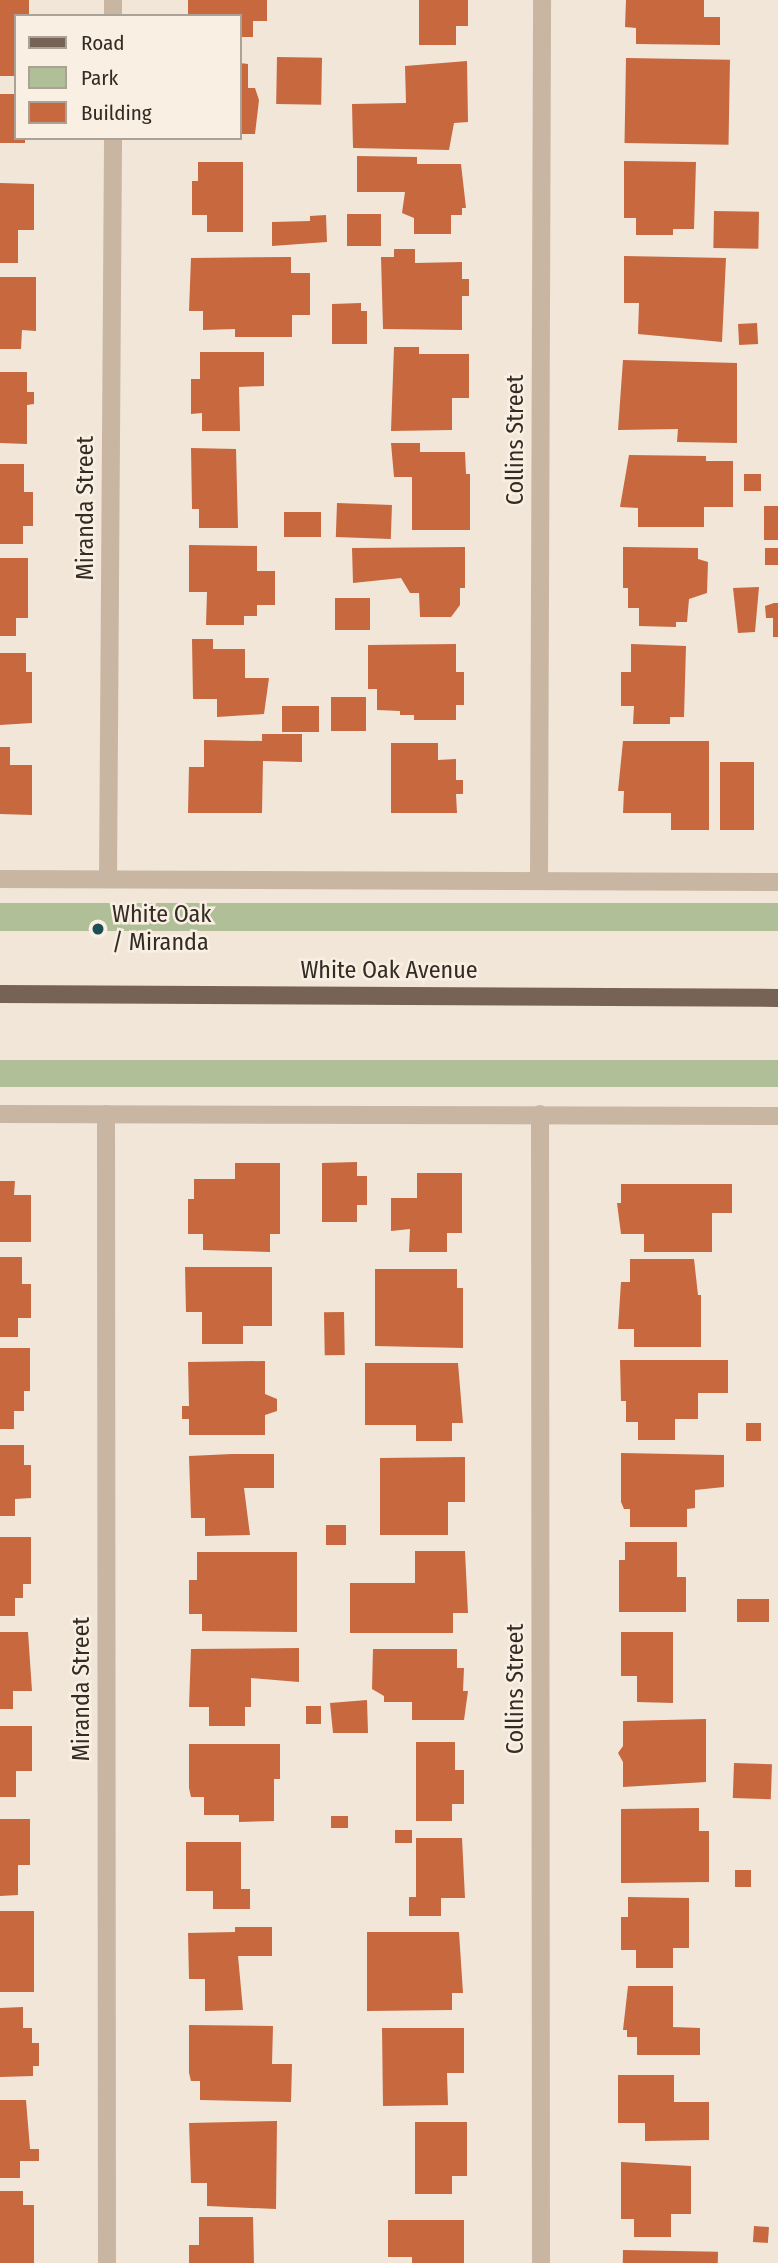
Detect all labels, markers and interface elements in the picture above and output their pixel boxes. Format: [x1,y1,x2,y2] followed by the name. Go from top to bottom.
[14,14,242,140] legend
[81,30,125,56] text: Road
[81,65,118,91] text: Park
[81,100,152,126] text: Building
[502,375,530,505] street label: Collins Street
[72,436,100,580] street label: Miranda Street
[112,901,211,957] place label: White Oak / Miranda
[90,921,106,937] marker: White Oak / Miranda
[300,957,478,985] street label: White Oak Avenue
[68,1617,96,1761] street label: Miranda Street
[502,1624,530,1754] street label: Collins Street

